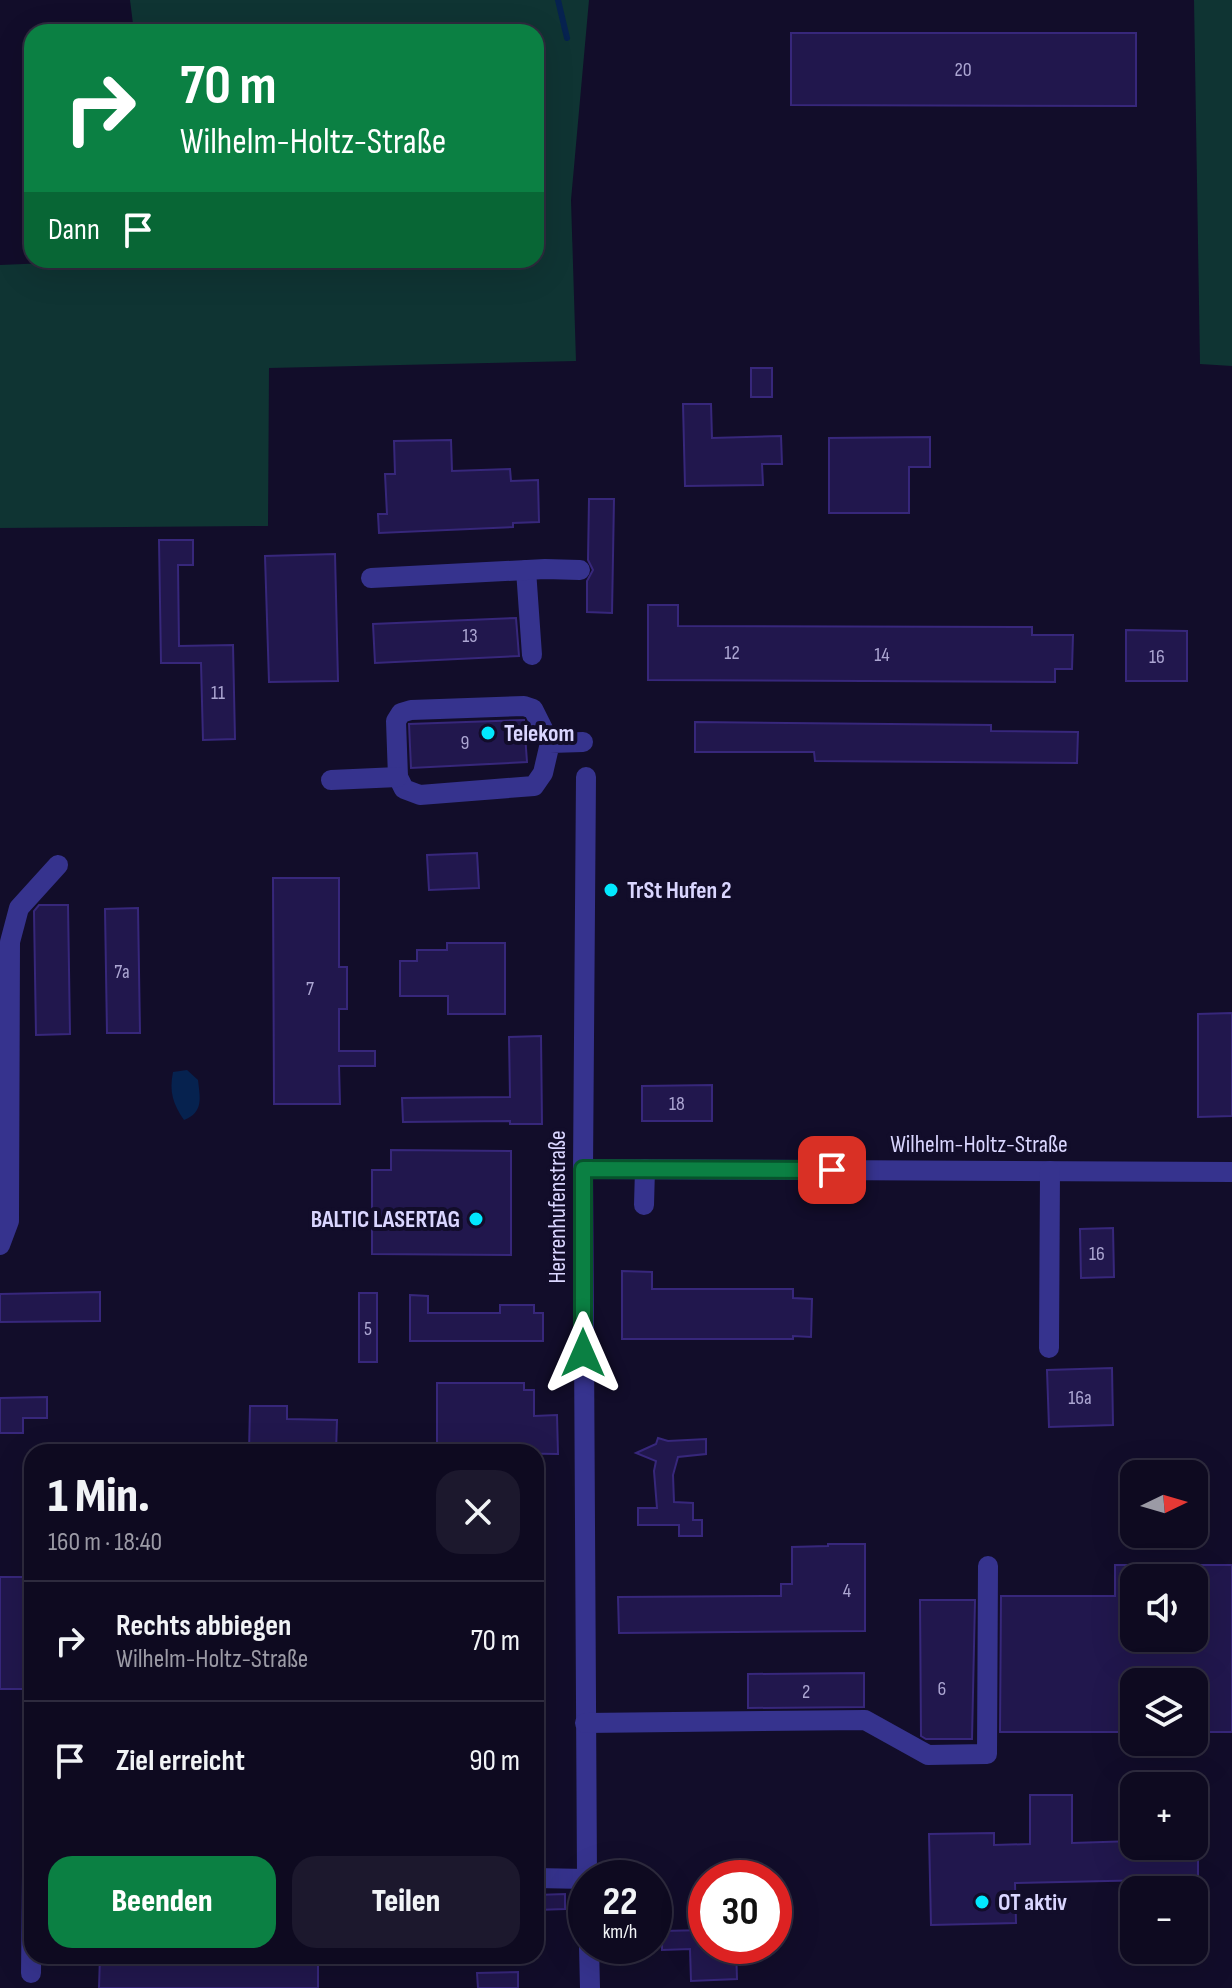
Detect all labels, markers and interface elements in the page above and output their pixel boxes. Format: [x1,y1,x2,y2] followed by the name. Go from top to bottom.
[180,53,277,120] text: 70 m
[48,56,152,160] icon: right
[954,58,972,82] house number: 20
[180,121,446,164] text: Wilhelm-Holtz-Straße
[116,208,160,252] icon: arrive
[48,212,100,248] text: Dann
[462,624,478,648] house number: 13
[724,641,740,665] house number: 12
[874,643,890,667] house number: 14
[1149,645,1165,669] house number: 16
[211,681,225,705] house number: 11
[504,719,574,748] place label: Telekom
[479,724,497,742] marker: Telekom
[461,731,469,755] house number: 9
[627,876,732,905] place label: TrSt Hufen 2
[602,881,620,899] marker: TrSt Hufen 2
[114,960,130,984] house number: 7a
[306,977,314,1001] house number: 7
[669,1092,685,1116] house number: 18
[543,1130,572,1284] street label: Herrenhufenstraße
[890,1130,1068,1159] street label: Wilhelm-Holtz-Straße
[798,1136,866,1204] pin
[810,1148,854,1192] icon: arrive
[311,1205,460,1234] place label: BALTIC LASERTAG
[467,1210,485,1228] marker: BALTIC LASERTAG
[1089,1242,1105,1266] house number: 16
[541,1311,625,1395] position arrow
[364,1317,372,1341] house number: 5
[1068,1386,1092,1410] house number: 16a
[1120,1460,1208,1548] north arrow
[1120,1460,1208,1964] map controls
[48,1468,150,1525] text: 1 Min.
[436,1470,520,1554] button: close
[48,1527,162,1558] text: 160 m · 18:40
[1120,1564,1208,1652] button: sound
[843,1579,851,1603] house number: 4
[116,1608,291,1644] text: Rechts abbiegen
[48,1619,92,1663] icon: right
[471,1623,520,1659] text: 70 m
[116,1644,308,1675] text: Wilhelm-Holtz-Straße
[1120,1668,1208,1756] button: layers
[938,1677,946,1701] house number: 6
[802,1680,810,1704] house number: 2
[48,1739,92,1783] icon: arrive
[116,1743,245,1779] text: Ziel erreicht
[469,1743,520,1779] text: 90 m
[1120,1772,1208,1860] button: +
[48,1856,276,1948] button: Beenden
[292,1856,520,1948] button: Teilen
[688,1860,792,1964] speed limit sign: 30
[1120,1876,1208,1964] button: −
[602,1878,638,1926] text: 22
[998,1888,1067,1917] place label: OT aktiv
[973,1893,991,1911] marker: OT aktiv
[603,1920,637,1944] text: km/h

